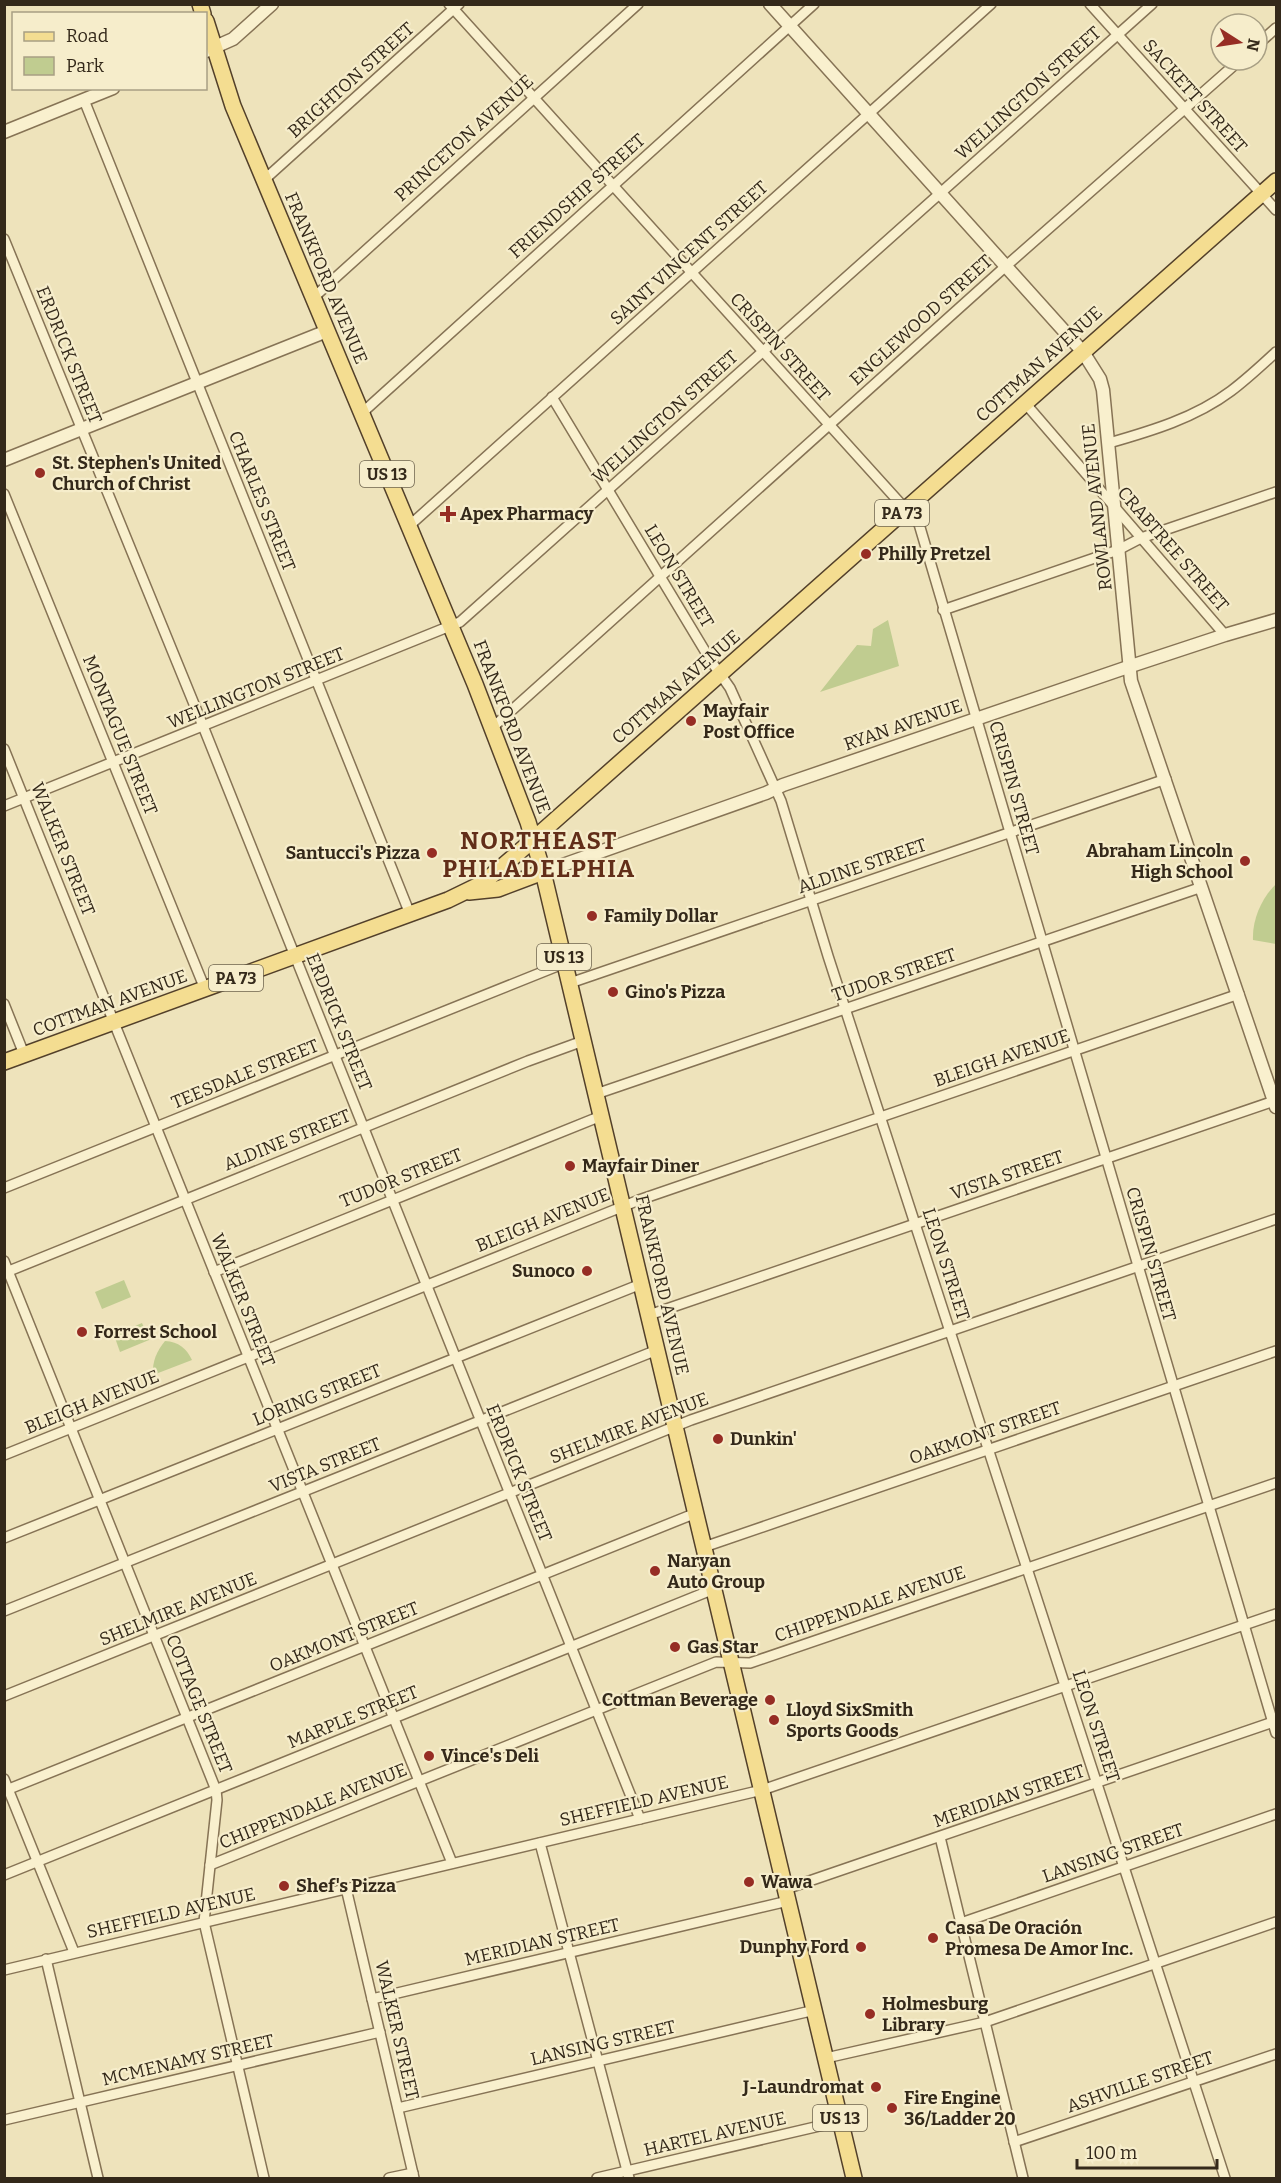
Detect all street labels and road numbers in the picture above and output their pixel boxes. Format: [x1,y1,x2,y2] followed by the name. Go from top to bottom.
[283,17,419,142] street label: BRIGHTON STREET
[951,21,1106,164] street label: WELLINGTON STREET
[1138,35,1252,158] street label: SACKETT STREET
[390,70,538,206] street label: PRINCETON AVENUE
[504,129,650,263] street label: FRIENDSHIP STREET
[606,176,773,330] street label: SAINT VINCENT STREET
[280,189,372,367] street label: FRANKFORD AVENUE
[845,250,997,390] street label: ENGLEWOOD STREET
[31,283,107,427] street label: ERDRICK STREET
[725,288,835,406] street label: CRISPIN STREET
[971,301,1107,427] street label: COTTMAN AVENUE
[588,345,743,488] street label: WELLINGTON STREET
[1077,422,1117,592] street label: ROWLAND AVENUE
[224,428,300,575] street label: CHARLES STREET
[360,461,414,487] road number: US 13
[1113,482,1234,616] street label: CRABTREE STREET
[875,500,929,526] road number: PA 73
[640,520,719,632] street label: LEON STREET
[607,625,745,749] street label: COTTMAN AVENUE
[469,637,555,817] street label: FRANKFORD AVENUE
[164,642,348,734] street label: WELLINGTON STREET
[78,652,162,819] street label: MONTAGUE STREET
[841,694,965,756] street label: RYAN AVENUE
[984,718,1044,858] street label: CRISPIN STREET
[26,779,100,919] street label: WALKER STREET
[795,834,930,898] street label: ALDINE STREET
[829,943,959,1007] street label: TUDOR STREET
[537,944,591,970] road number: US 13
[301,950,377,1094] street label: ERDRICK STREET
[30,965,190,1041] street label: COTTMAN AVENUE
[209,965,263,991] road number: PA 73
[931,1024,1073,1092] street label: BLEIGH AVENUE
[168,1034,322,1114] street label: TEESDALE STREET
[220,1104,354,1175] street label: ALDINE STREET
[337,1143,466,1213] street label: TUDOR STREET
[948,1145,1067,1205] street label: VISTA STREET
[473,1183,613,1257] street label: BLEIGH AVENUE
[1121,1184,1181,1324] street label: CRISPIN STREET
[631,1193,693,1377] street label: FRANKFORD AVENUE
[918,1205,975,1323] street label: LEON STREET
[206,1230,280,1370] street label: WALKER STREET
[250,1359,385,1431] street label: LORING STREET
[22,1365,162,1439] street label: BLEIGH AVENUE
[547,1388,711,1468] street label: SHELMIRE AVENUE
[906,1397,1064,1469] street label: OAKMONT STREET
[481,1401,557,1545] street label: ERDRICK STREET
[266,1433,384,1497] street label: VISTA STREET
[772,1561,968,1647] street label: CHIPPENDALE AVENUE
[96,1567,260,1651] street label: SHELMIRE AVENUE
[266,1597,422,1677] street label: OAKMONT STREET
[161,1631,237,1777] street label: COTTAGE STREET
[1068,1667,1125,1785] street label: LEON STREET
[284,1681,422,1753] street label: MARPLE STREET
[216,1758,410,1854] street label: CHIPPENDALE AVENUE
[930,1760,1088,1832] street label: MERIDIAN STREET
[558,1771,730,1831] street label: SHEFFIELD AVENUE
[1039,1818,1187,1888] street label: LANSING STREET
[85,1883,257,1943] street label: SHEFFIELD AVENUE
[462,1913,622,1971] street label: MERIDIAN STREET
[370,1958,424,2102] street label: WALKER STREET
[528,2016,678,2070] street label: LANSING STREET
[100,2029,277,2091] street label: MCMENAMY STREET
[1064,2046,1217,2117] street label: ASHVILLE STREET
[813,2105,867,2131] road number: US 13
[642,2107,788,2161] street label: HARTEL AVENUE

